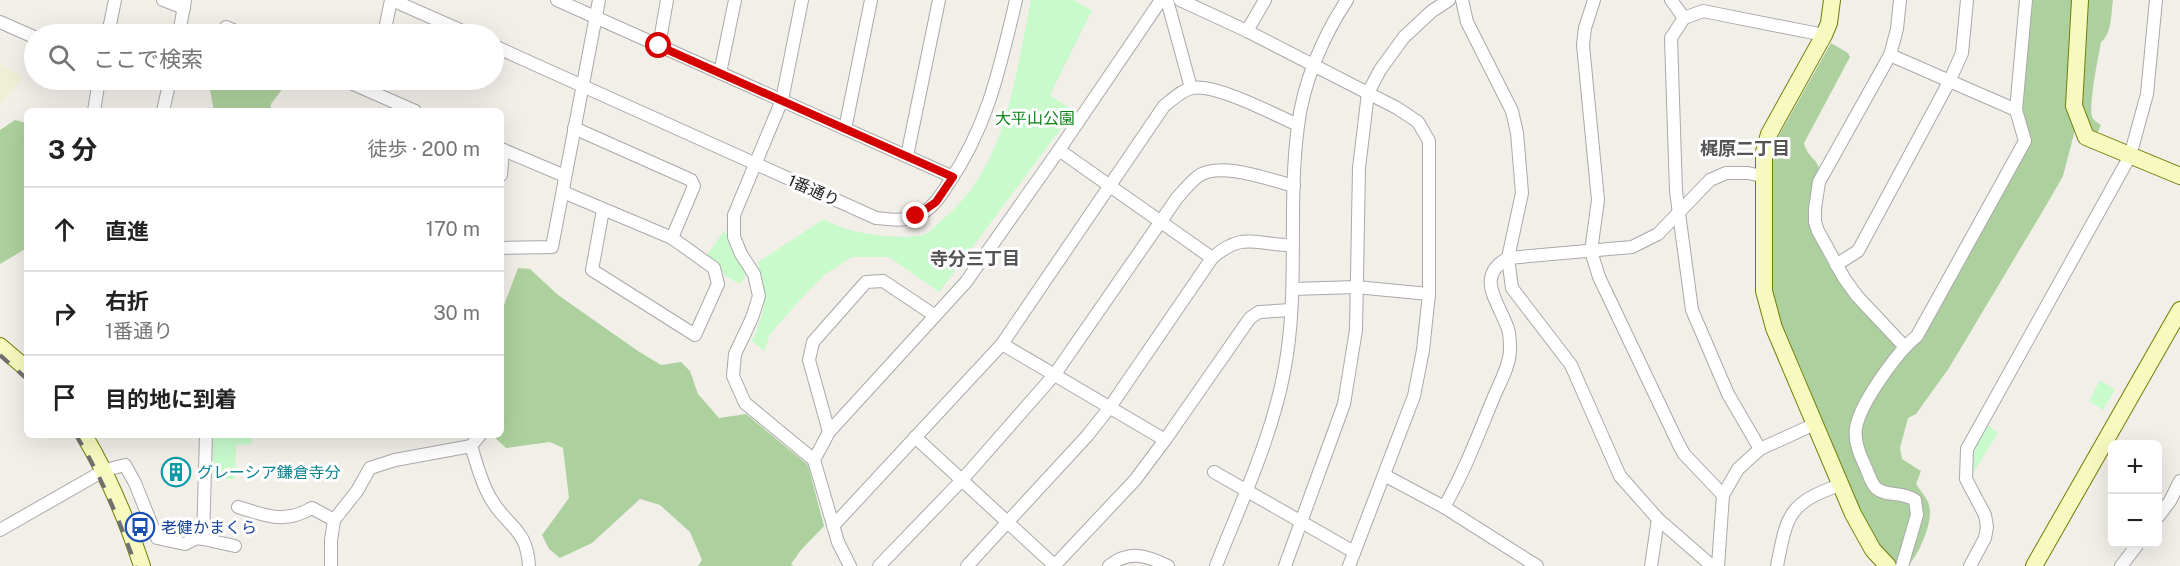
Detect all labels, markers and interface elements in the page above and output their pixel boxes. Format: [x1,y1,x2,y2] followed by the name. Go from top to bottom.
[24,24,504,90] search box
[645,32,671,58] route start
[45,41,78,74] icon: search
[93,46,203,72] text: ここで検索
[995,109,1075,128] park label: 大平山公園
[48,134,97,165] text: 3 分
[367,137,480,161] text: 徒歩 · 200 m
[1700,138,1790,159] district label: 梶原二丁目
[785,171,843,210] street label: 1番通り
[902,202,928,228] route end
[48,213,81,246] icon: ahead
[426,217,480,241] text: 170 m
[105,218,149,244] text: 直進
[930,248,1020,269] district label: 寺分三丁目
[105,288,149,314] text: 右折
[48,297,81,330] icon: right
[433,301,480,325] text: 30 m
[105,319,173,343] text: 1番通り
[48,381,81,414] icon: arrive
[105,386,237,412] text: 目的地に到着
[2108,440,2162,548] map controls
[2108,440,2162,494] button: +
[160,456,192,488] building icon: グレーシア鎌倉寺分
[197,463,341,482] place label: グレーシア鎌倉寺分
[2108,494,2162,548] button: −
[124,511,156,543] bus stop icon: 老健かまくら
[161,518,257,537] place label: 老健かまくら

